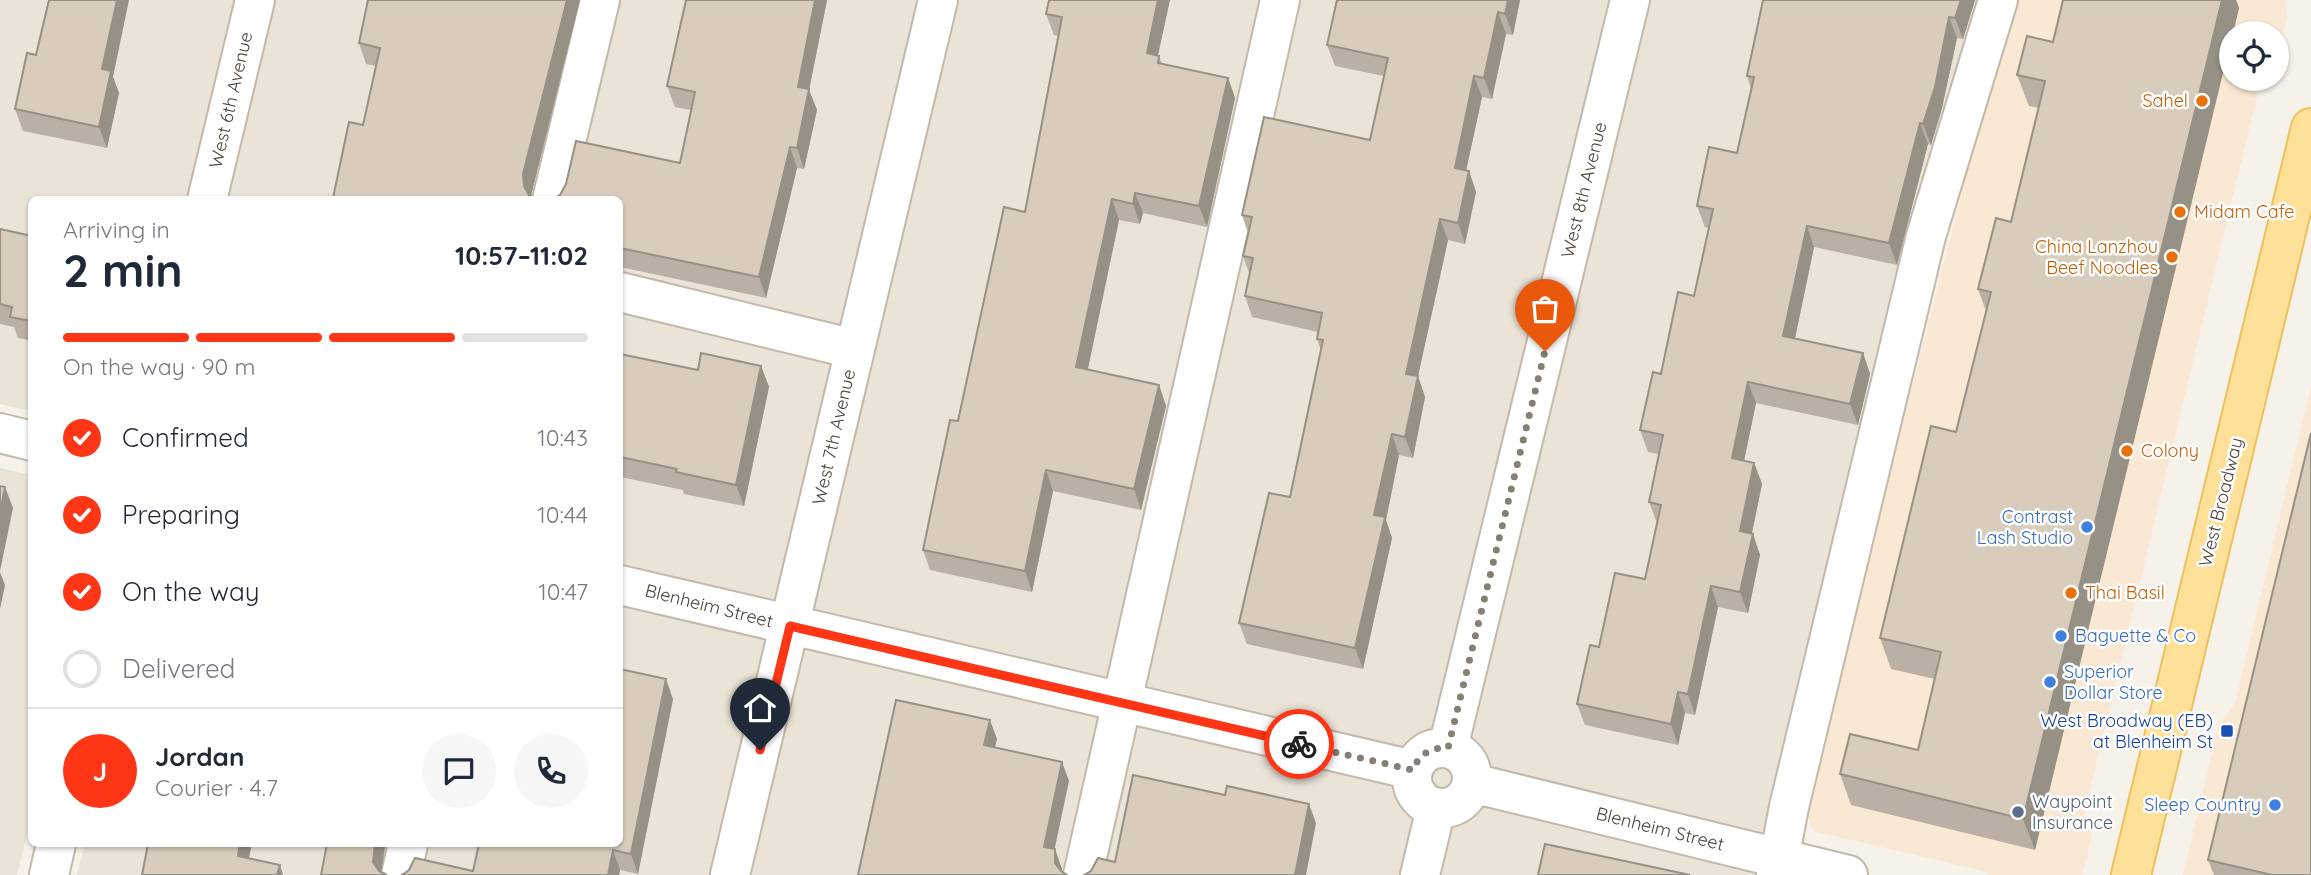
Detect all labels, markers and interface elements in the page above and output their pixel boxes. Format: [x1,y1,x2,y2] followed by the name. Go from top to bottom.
[2219,21,2289,91] map controls
[2219,21,2289,91] button: locate
[204,29,257,170] street label: West 6th Avenue
[2142,89,2188,112] place label: Sahel
[2194,93,2210,109] marker: Sahel
[1556,120,1612,260] street label: West 8th Avenue
[2194,200,2295,223] place label: Midam Cafe
[2172,204,2188,220] marker: Midam Cafe
[63,215,170,244] text: Arriving in
[2035,235,2158,279] place label: China Lanzhou Beef Noodles
[455,239,588,272] text: 10:57–11:02
[63,241,183,299] text: 2 min
[2164,249,2180,265] marker: China Lanzhou Beef Noodles
[1515,279,1575,351] pin
[1526,290,1564,328] icon: bag
[63,352,256,381] text: On the way · 90 m
[807,367,860,507] street label: West 7th Avenue
[63,419,101,457] icon: check
[122,421,249,454] text: Confirmed
[537,423,588,452] text: 10:43
[2193,435,2248,569] street label: West Broadway
[2141,439,2199,462] place label: Colony
[2119,443,2135,459] marker: Colony
[63,496,101,534] icon: check
[122,498,240,531] text: Preparing
[537,500,588,529] text: 10:44
[1977,505,2073,549] place label: Contrast Lash Studio
[2079,519,2095,535] marker: Contrast Lash Studio
[63,573,101,611] icon: check
[122,575,260,608] text: On the way
[538,577,588,606] text: 10:47
[643,579,775,633] street label: Blenheim Street
[2085,581,2165,604] place label: Thai Basil
[2063,585,2079,601] marker: Thai Basil
[2075,624,2196,647] place label: Baguette & Co
[2053,628,2069,644] marker: Baguette & Co
[122,652,235,685] text: Delivered
[2064,660,2163,704] place label: Superior Dollar Store
[2042,674,2058,690] marker: Superior Dollar Store
[730,678,790,750] pin
[741,689,779,727] icon: home
[1264,709,1334,779] courier
[2040,709,2213,753] place label: West Broadway (EB) at Blenheim St
[2219,723,2235,739] marker: West Broadway (EB) at Blenheim St
[1280,725,1318,763] icon: bike
[422,734,496,808] button: chat
[514,734,588,808] button: phone
[155,740,244,773] text: Jordan
[93,755,107,788] text: J
[155,773,278,802] text: Courier · 4.7
[2032,790,2113,834] place label: Waypoint Insurance
[2144,793,2261,816] place label: Sleep Country
[2267,797,2283,813] marker: Sleep Country
[1594,802,1726,856] street label: Blenheim Street
[2010,804,2026,820] marker: Waypoint Insurance

